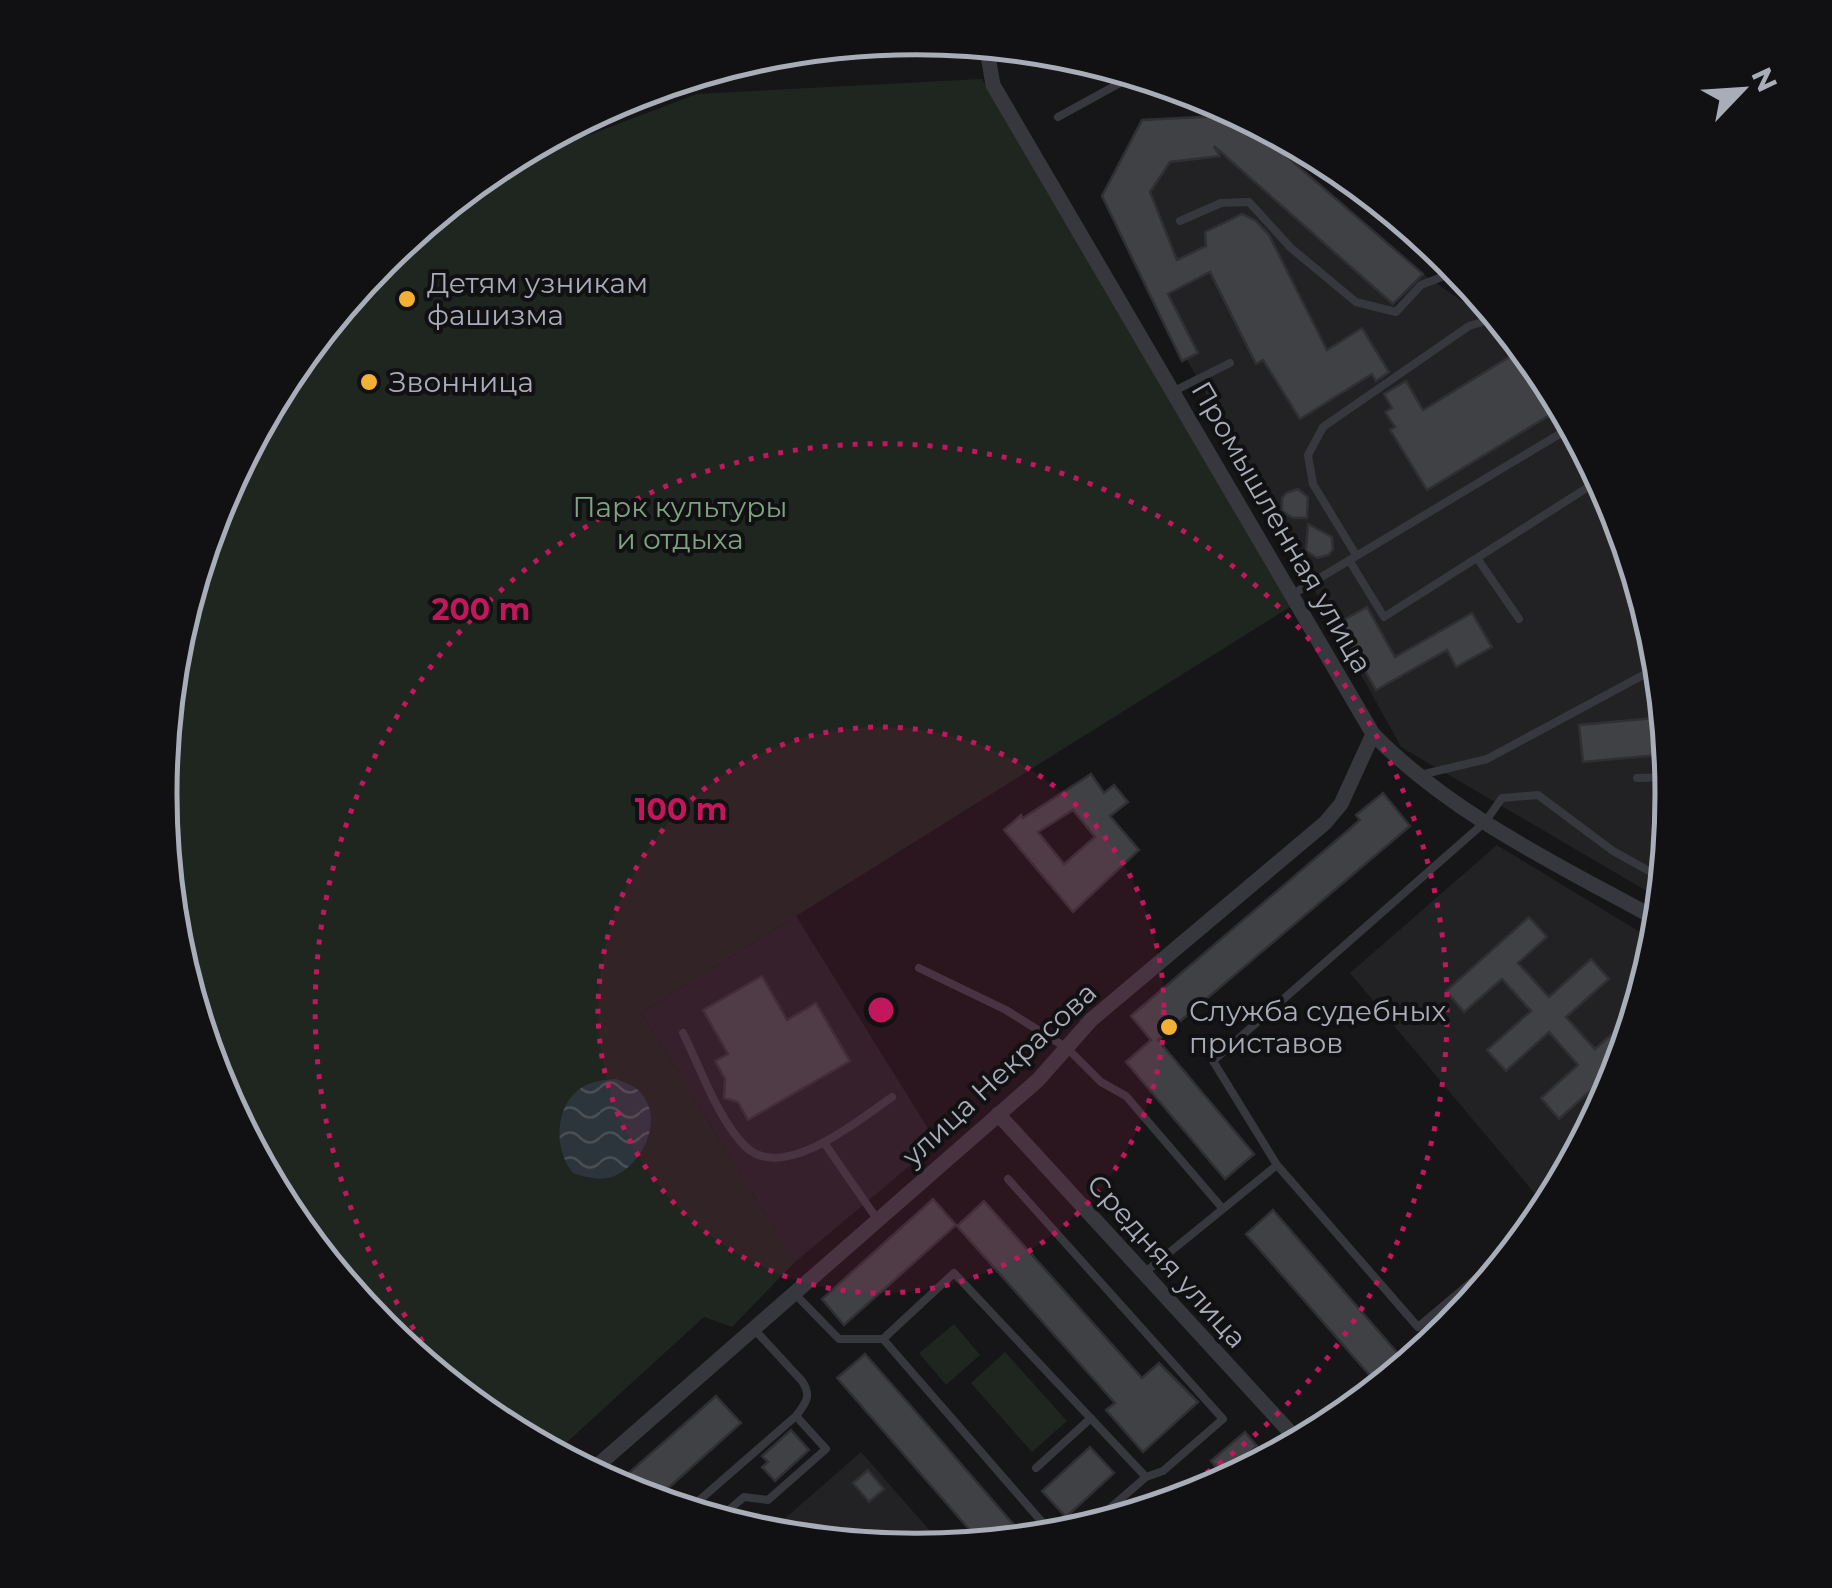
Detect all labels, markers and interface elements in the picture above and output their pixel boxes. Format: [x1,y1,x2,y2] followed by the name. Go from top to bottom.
[1692,40,1792,140] north arrow
[1744,62,1785,97] text: N
[427,266,648,332] place label: Детям узникам фашизма
[396,288,418,310] marker: Детям узникам фашизма
[389,365,534,399] place label: Звонница
[358,371,380,393] marker: Звонница
[1185,375,1379,679] street label: Промышленная улица
[573,490,787,556] park label: Парк культуры и отдыха
[432,591,530,628] text: 200 m
[635,791,727,828] text: 100 m
[894,975,1103,1174] street label: улица Некрасова
[863,992,899,1028] centre of rings
[1189,994,1446,1060] place label: Служба судебных приставов
[1158,1016,1180,1038] marker: Служба судебных приставов
[1080,1167,1254,1355] street label: Средняя улица

